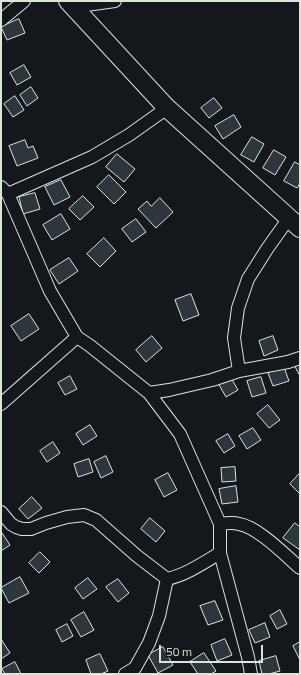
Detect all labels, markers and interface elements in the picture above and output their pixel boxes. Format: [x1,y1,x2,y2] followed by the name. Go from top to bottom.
[161,637,265,663] scale bar
[166,642,192,661] text: 50 m

